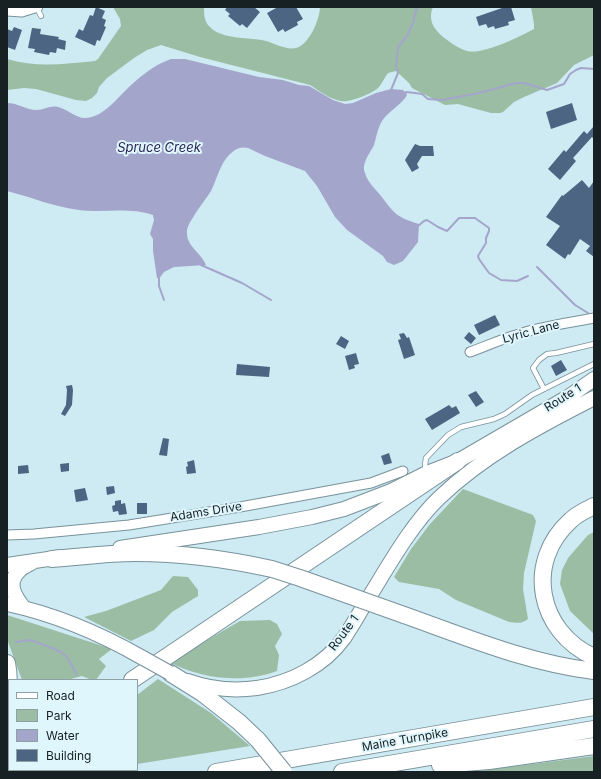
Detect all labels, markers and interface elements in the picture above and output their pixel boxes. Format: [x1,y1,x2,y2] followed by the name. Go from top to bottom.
[117,140,201,156] water label: Spruce Creek
[501,318,561,346] street label: Lyric Lane
[542,381,584,415] street label: Route 1
[169,499,243,525] street label: Adams Drive
[326,612,362,654] street label: Route 1
[8,679,138,771] legend
[46,688,75,703] text: Road
[46,708,72,723] text: Park
[361,725,449,755] street label: Maine Turnpike
[46,728,79,743] text: Water
[46,748,91,763] text: Building

